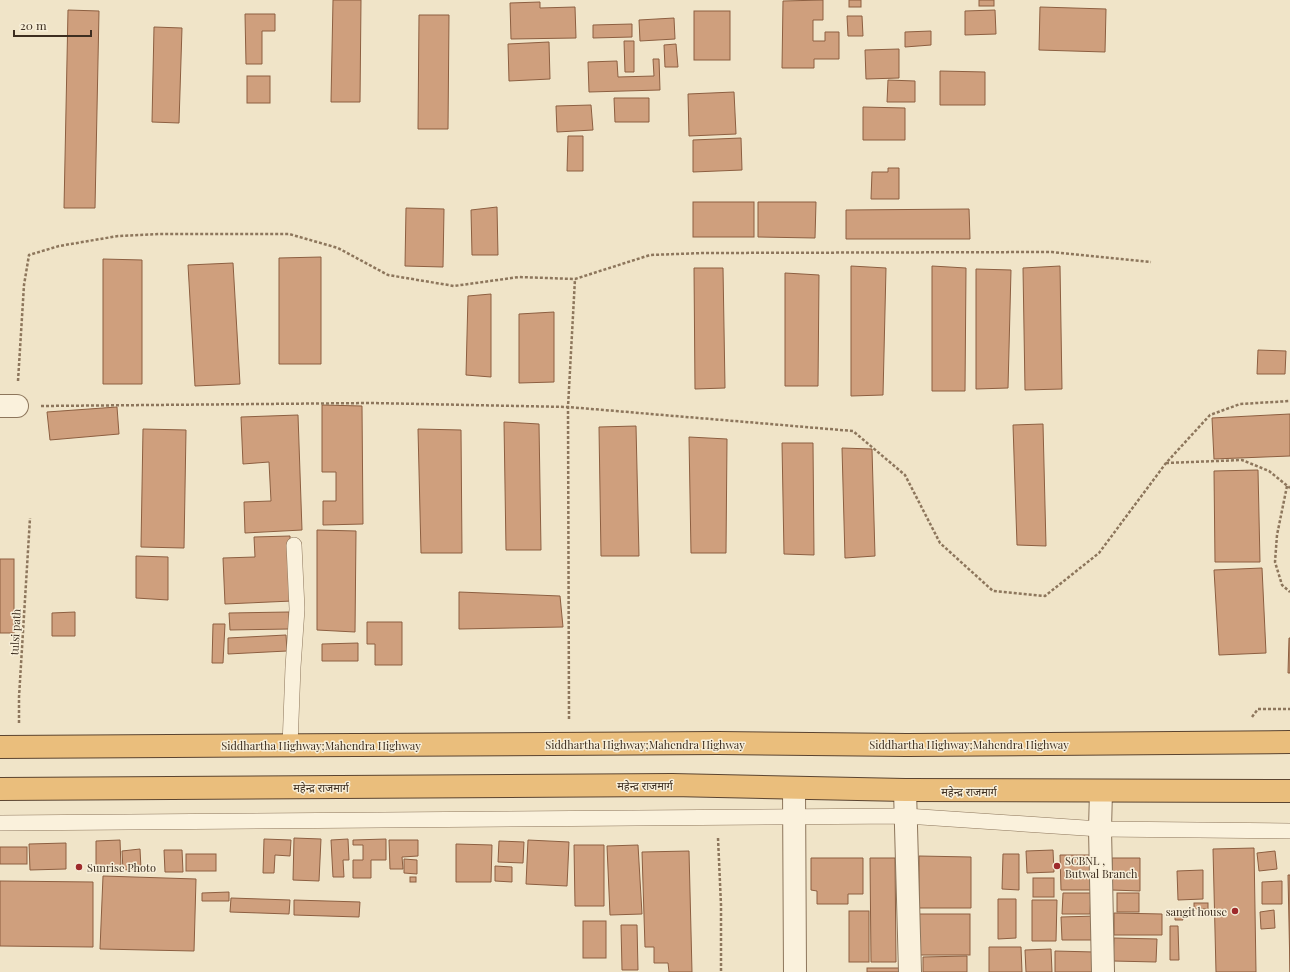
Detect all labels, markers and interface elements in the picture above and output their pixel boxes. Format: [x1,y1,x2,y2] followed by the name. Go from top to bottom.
[14,12,91,38] scale bar
[20,17,47,33] text: 20 m
[6,608,24,656] street label: tulsi path
[545,737,745,752] street label: Siddhartha Highway;Mahendra Highway
[869,737,1069,752] street label: Siddhartha Highway;Mahendra Highway
[221,738,421,753] street label: Siddhartha Highway;Mahendra Highway
[617,778,674,793] street label: महेन्द्र राजमार्ग
[293,780,350,795] street label: महेन्द्र राजमार्ग
[941,784,998,799] street label: महेन्द्र राजमार्ग
[1065,853,1138,881] place label: SCBNL , Butwal Branch
[87,860,156,875] place label: Sunrise Photo
[1052,861,1062,871] marker: SCBNL , Butwal Branch
[74,862,84,872] marker: Sunrise Photo
[1166,904,1227,919] place label: sangit house
[1230,906,1240,916] marker: sangit house

